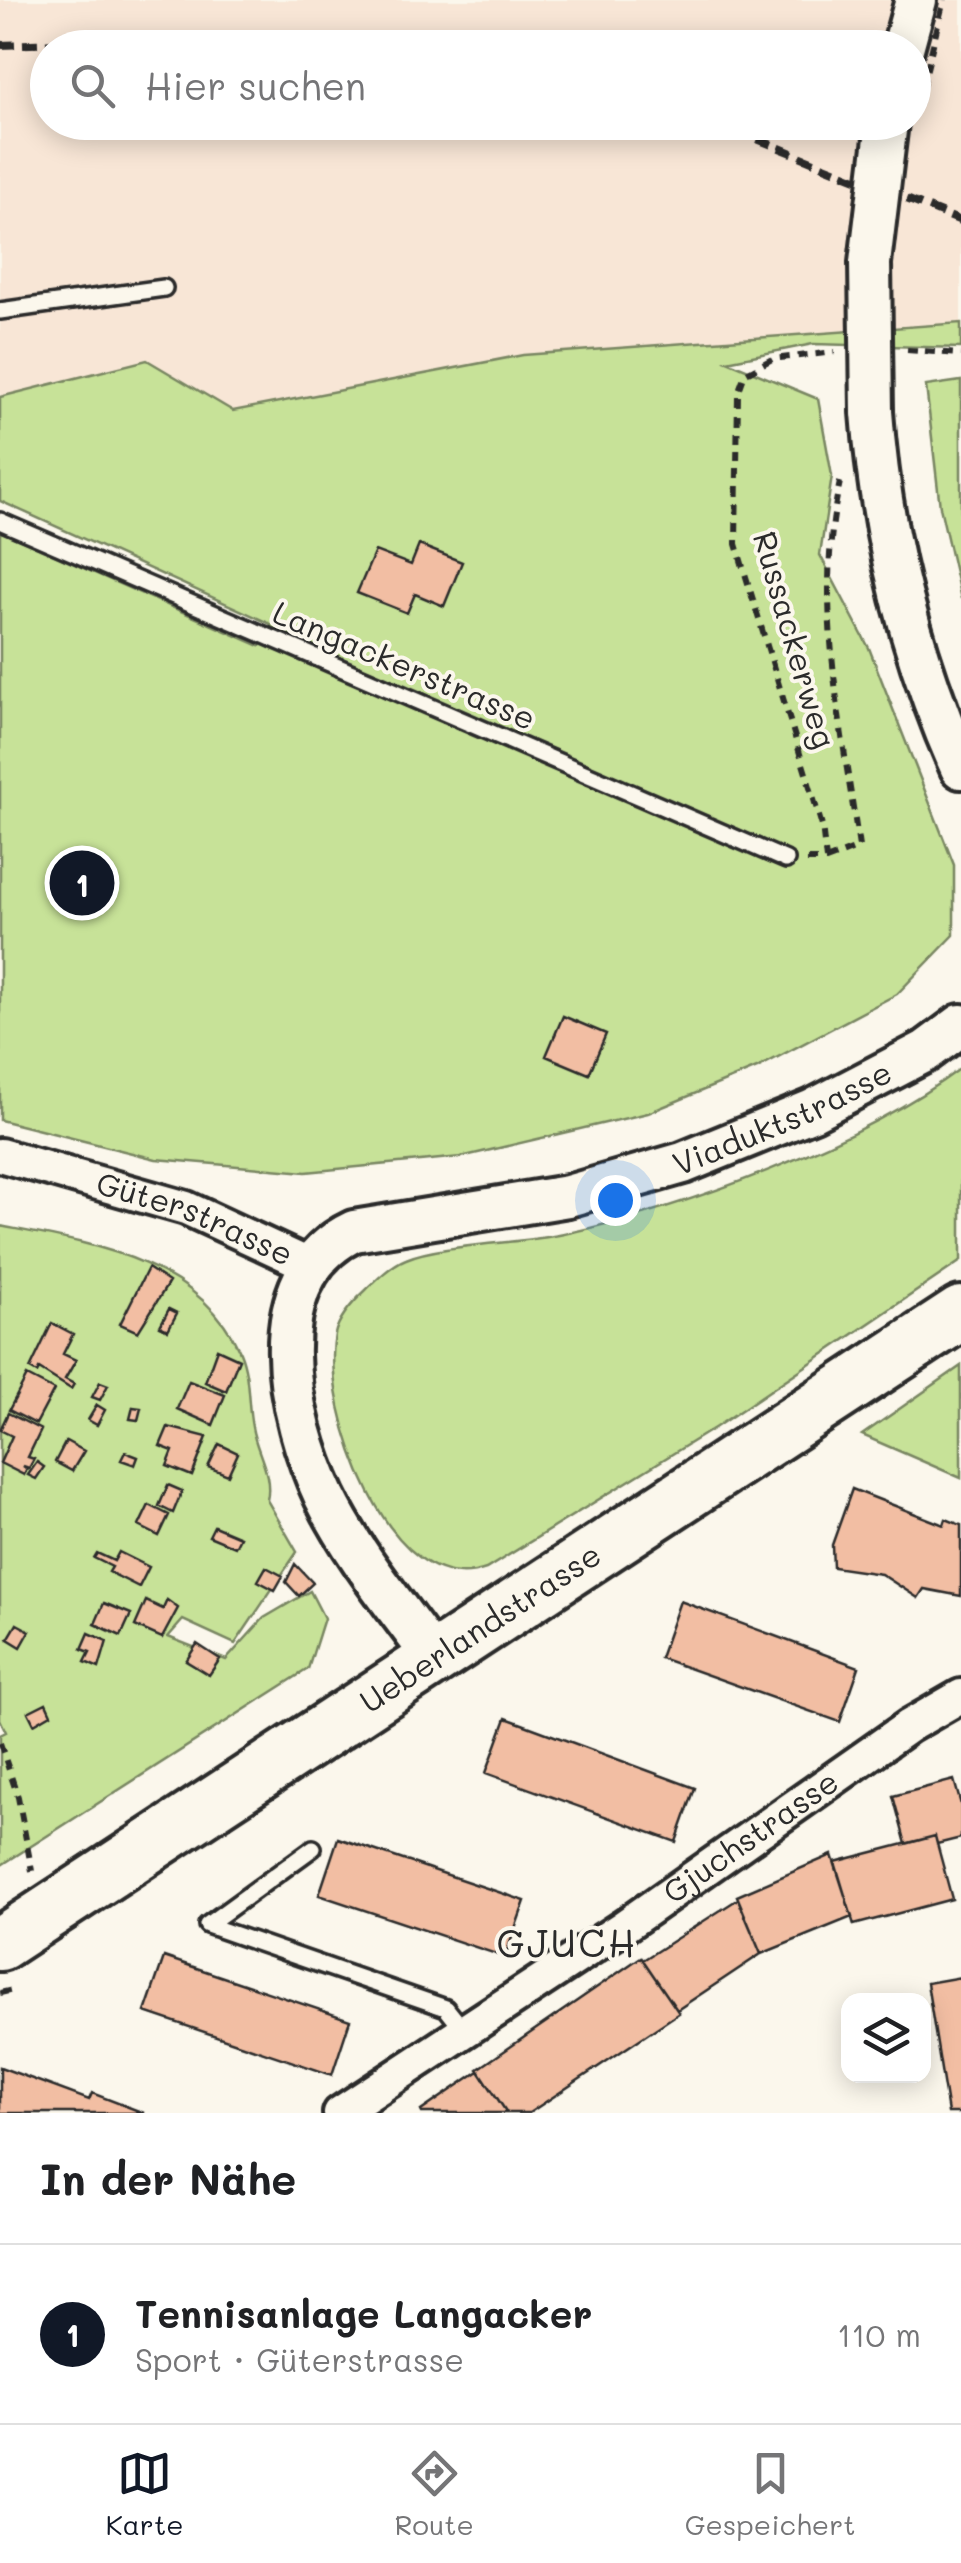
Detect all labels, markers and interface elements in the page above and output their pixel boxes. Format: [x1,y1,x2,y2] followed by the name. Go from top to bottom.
[30,30,931,140] search box
[65,58,120,113] icon: search
[145,60,366,110] text: Hier suchen
[745,526,847,753] street label: Russackerweg
[267,590,542,738] street label: Langackerstrasse
[49,846,114,920] pin: 1
[666,1050,898,1184] street label: Viaduktstrasse
[92,1161,300,1274] street label: Güterstrasse
[590,1175,641,1226] your location
[351,1532,608,1721] street label: Ueberlandstrasse
[654,1759,846,1912] street label: Gjuchstrasse
[496,1917,638,1967] district label: GJUCH
[841,1993,931,2083] map controls
[841,1993,931,2083] button: layers
[40,2151,296,2206] text: In der Nähe
[135,2288,592,2338] text: Tennisanlage Langacker
[65,2313,80,2355] text: 1
[837,2313,921,2355] text: 110 m
[135,2338,464,2380] text: Sport · Güterstrasse
[105,2446,184,2542] tab: Karte
[394,2446,474,2542] tab: Route
[685,2446,856,2542] tab: Gespeichert

